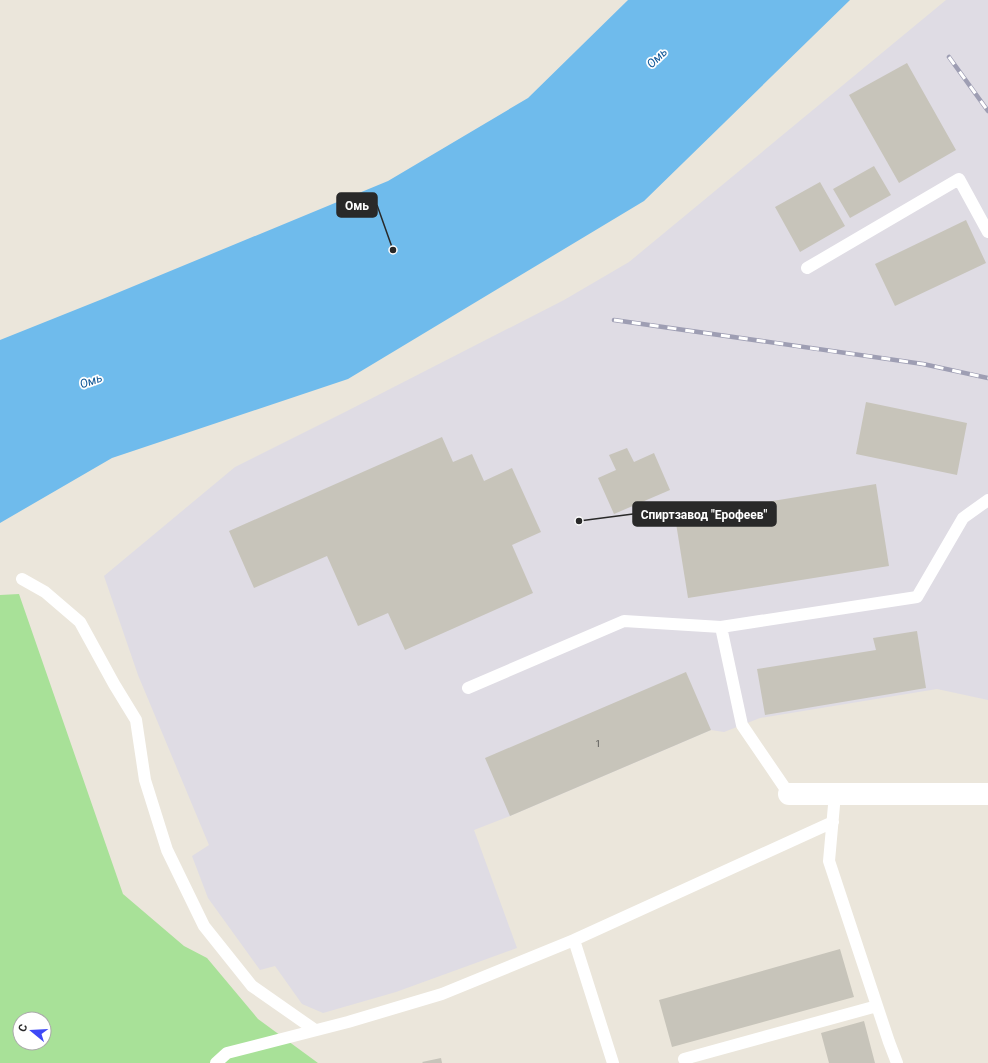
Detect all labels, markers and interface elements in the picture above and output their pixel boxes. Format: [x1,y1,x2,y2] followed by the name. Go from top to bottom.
[644,45,670,71] water label: Омь
[337,193,377,217] callout: Омь
[345,199,369,213] text: Омь
[78,371,104,391] water label: Омь
[633,502,776,526] callout: Спиртзавод "Ерофеев"
[641,508,767,522] text: Спиртзавод "Ерофеев"
[595,739,601,749] house number: 1
[12,1011,52,1051] north arrow
[16,1023,30,1033] text: С

